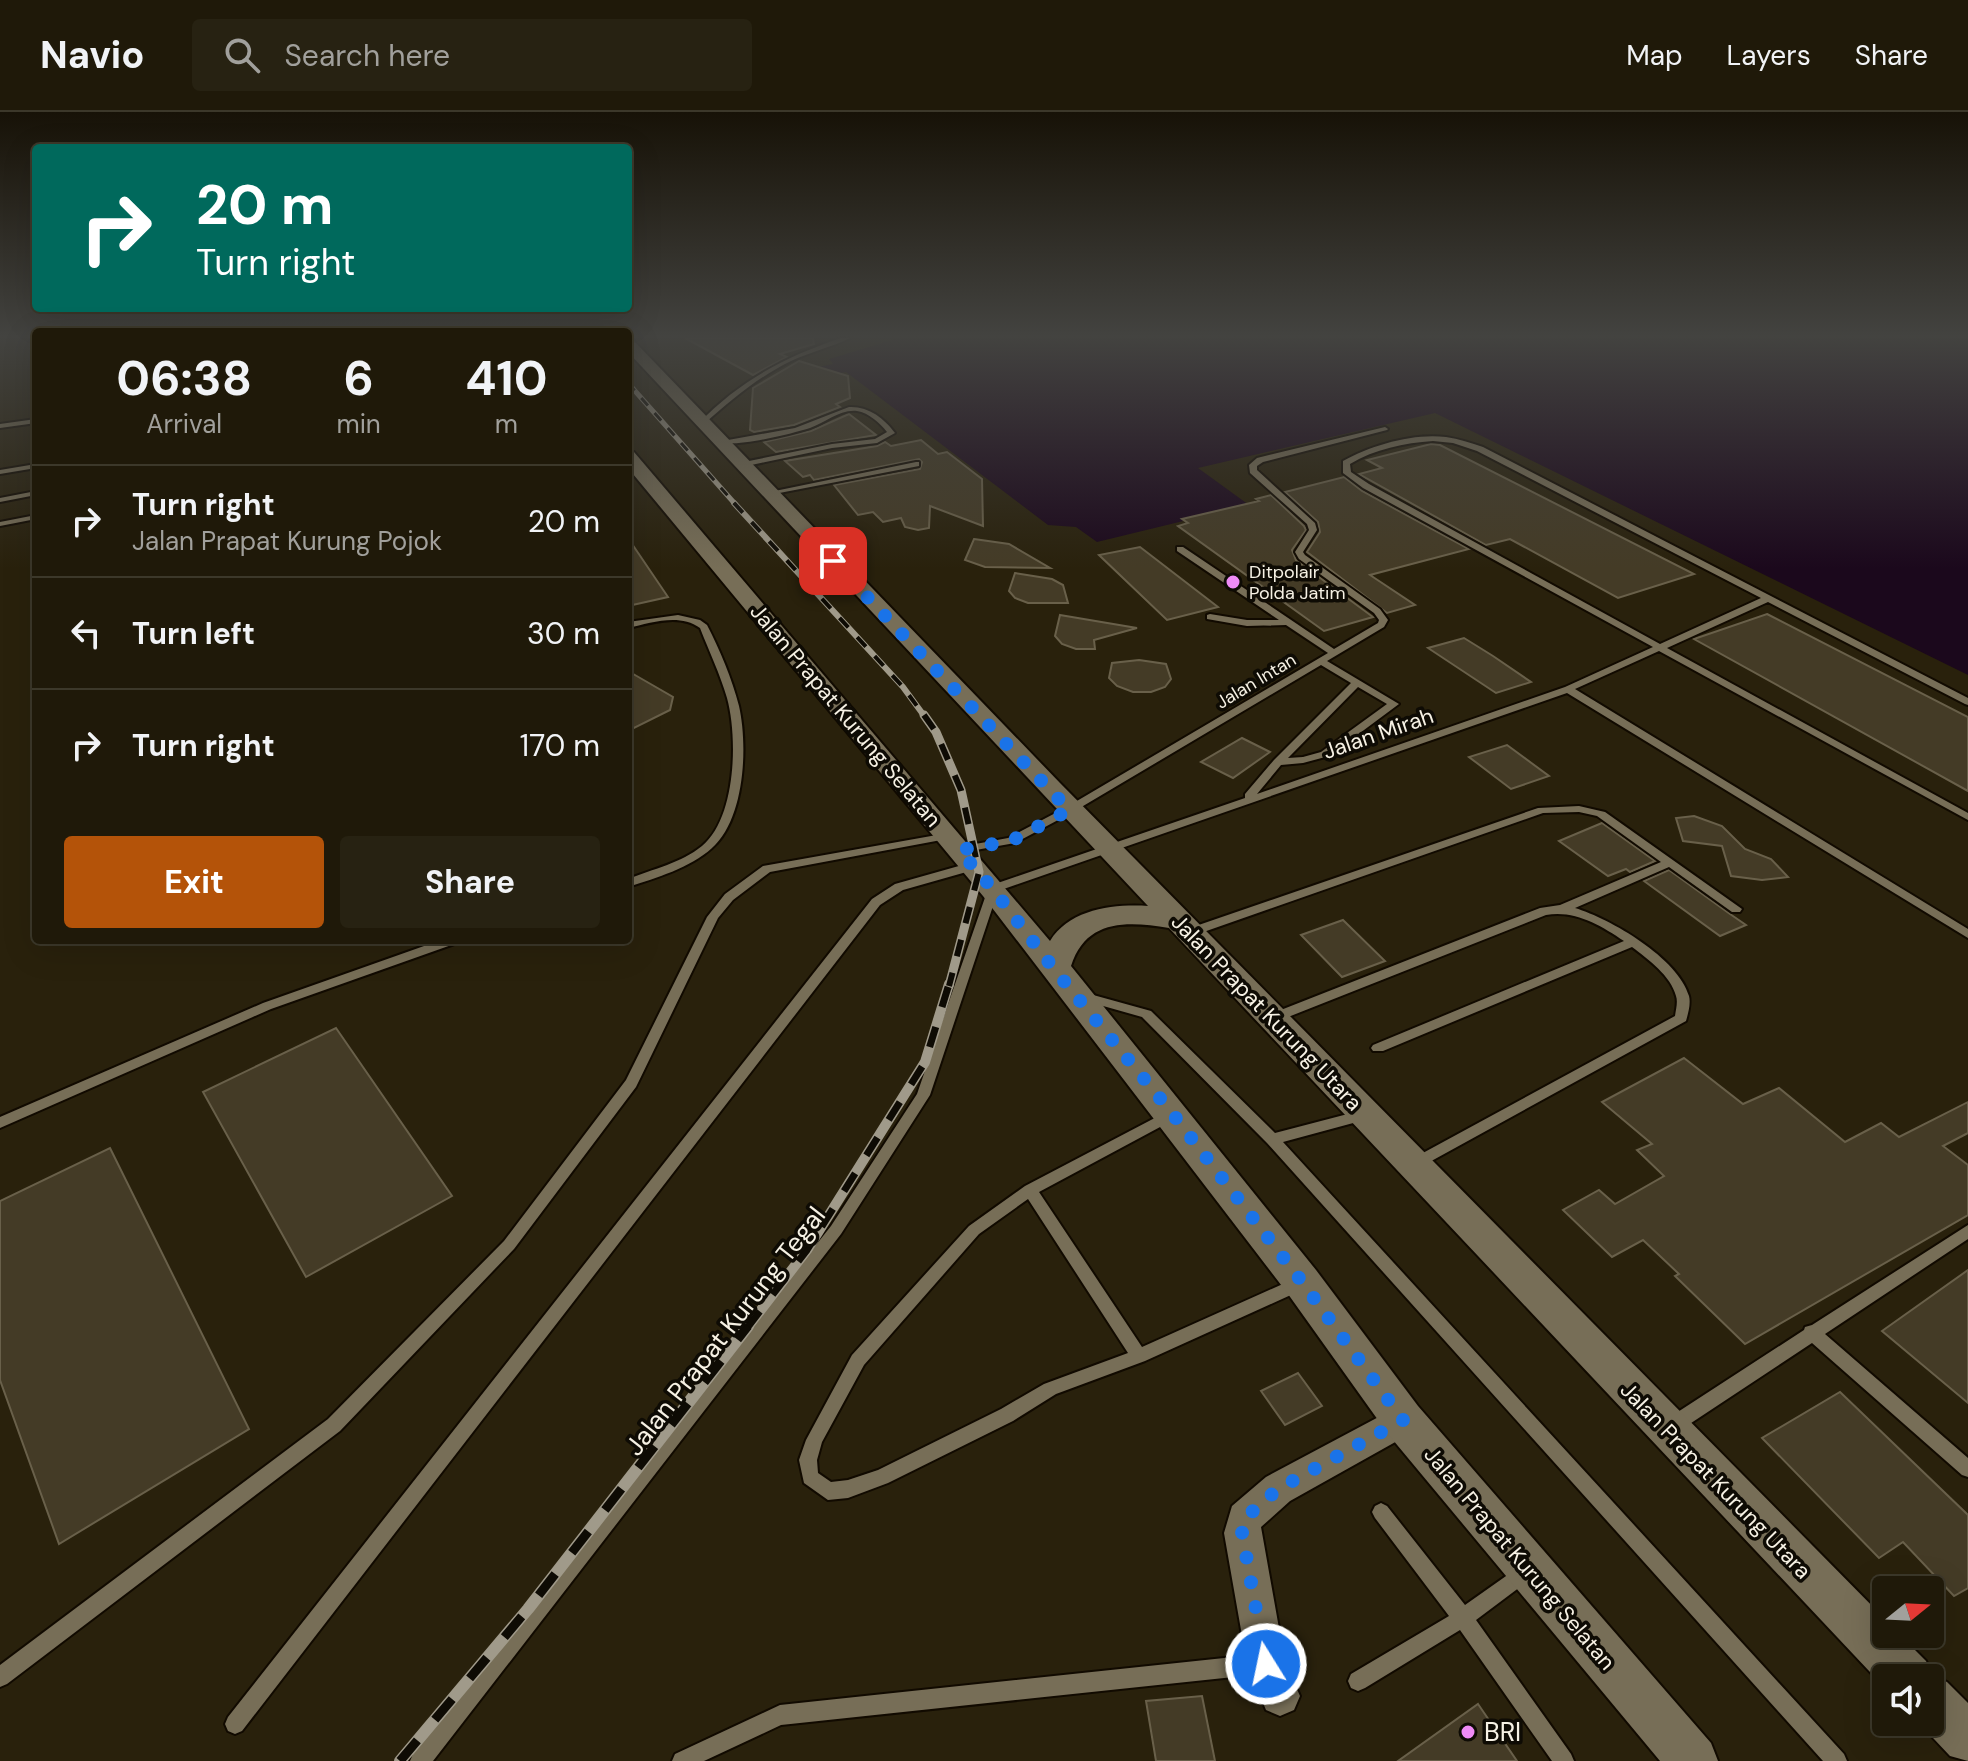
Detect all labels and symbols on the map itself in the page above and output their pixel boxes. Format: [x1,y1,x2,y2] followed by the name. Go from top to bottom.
[799,527,867,595] pin
[1249,560,1345,605] place label: Ditpolair Polda Jatim
[1224,573,1242,591] marker: Ditpolair Polda Jatim
[744,598,948,833] street label: Jalan Prapat Kurung Selatan
[1211,648,1301,714] street label: Jalan Intan
[1319,701,1437,766] street label: Jalan Mirah
[1165,908,1368,1117] street label: Jalan Prapat Kurung Utara
[617,1200,833,1462] street label: Jalan Prapat Kurung Tegal
[1614,1376,1817,1585] street label: Jalan Prapat Kurung Utara
[1418,1441,1622,1676] street label: Jalan Prapat Kurung Selatan
[1872,1576,1944,1648] north arrow
[1224,1622,1308,1706] position arrow
[1484,1715,1521,1749] place label: BRI
[1459,1723,1477,1741] marker: BRI

